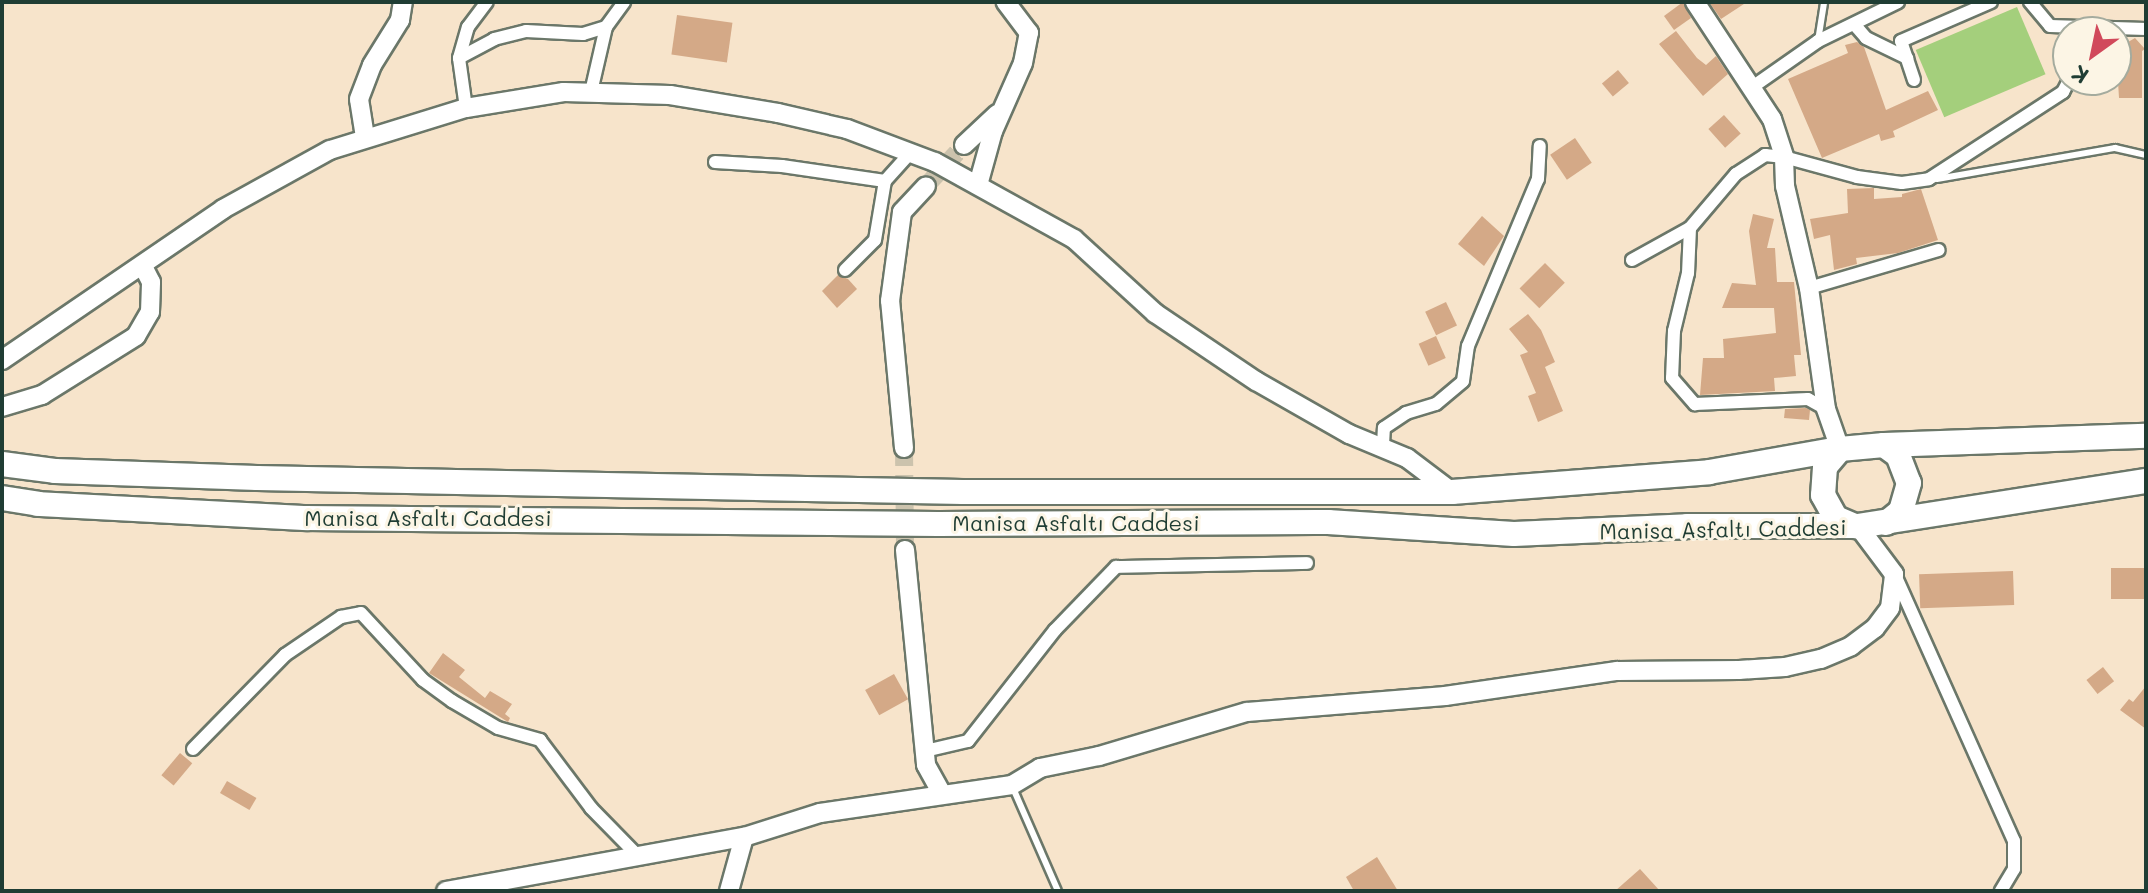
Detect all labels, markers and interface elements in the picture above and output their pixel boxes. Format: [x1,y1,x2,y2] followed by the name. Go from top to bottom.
[2052,16,2132,96] north arrow
[2066,59,2094,91] text: K
[304,505,552,531] street label: Manisa Asfaltı Caddesi
[952,510,1200,536] street label: Manisa Asfaltı Caddesi
[1599,514,1847,544] street label: Manisa Asfaltı Caddesi

